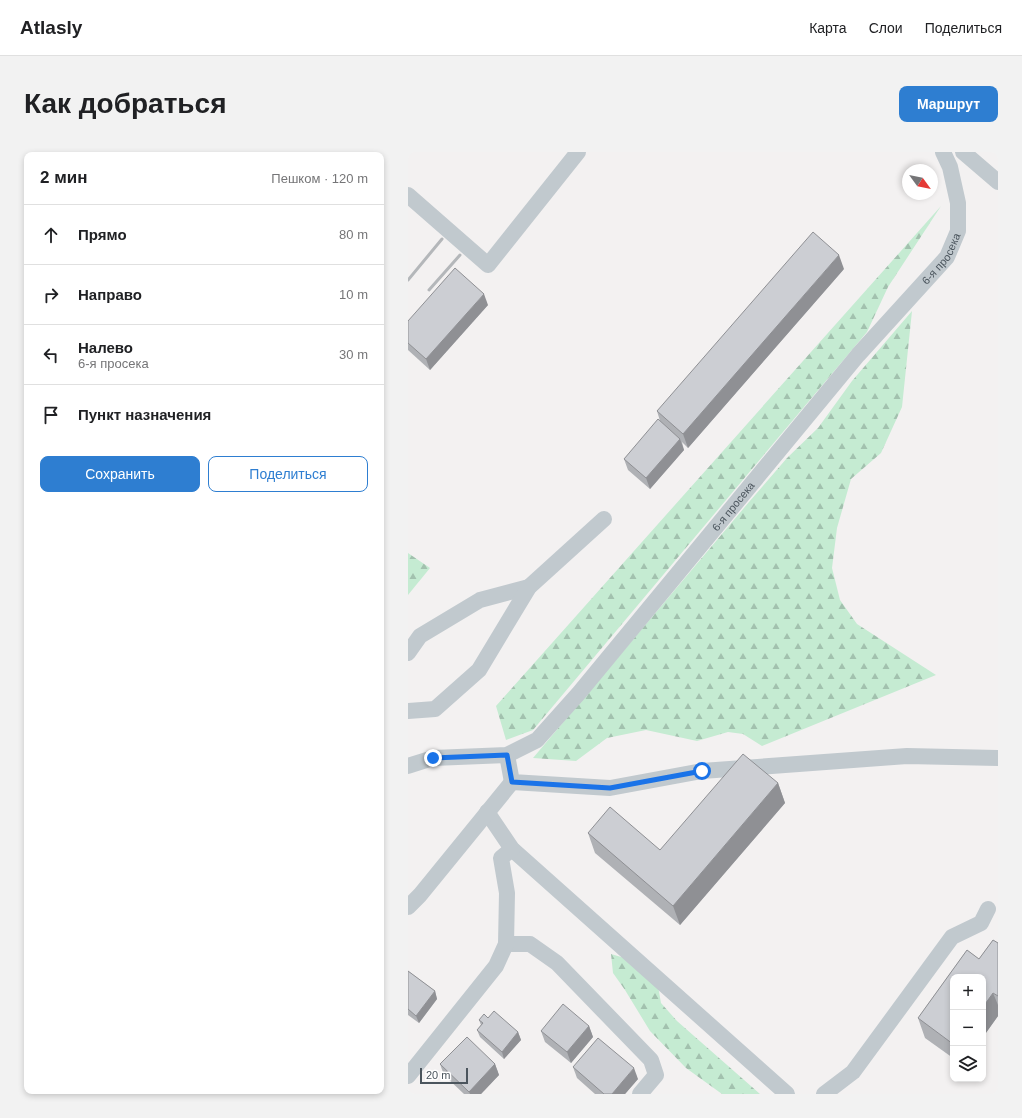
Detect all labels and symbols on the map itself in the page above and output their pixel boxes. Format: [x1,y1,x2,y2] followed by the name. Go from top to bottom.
[902,164,938,200] north arrow
[919,230,963,287] street label: 6-я просека
[709,479,757,533] street label: 6-я просека
[424,749,442,767] route end
[693,762,711,780] route start
[420,1066,468,1085] scale bar

